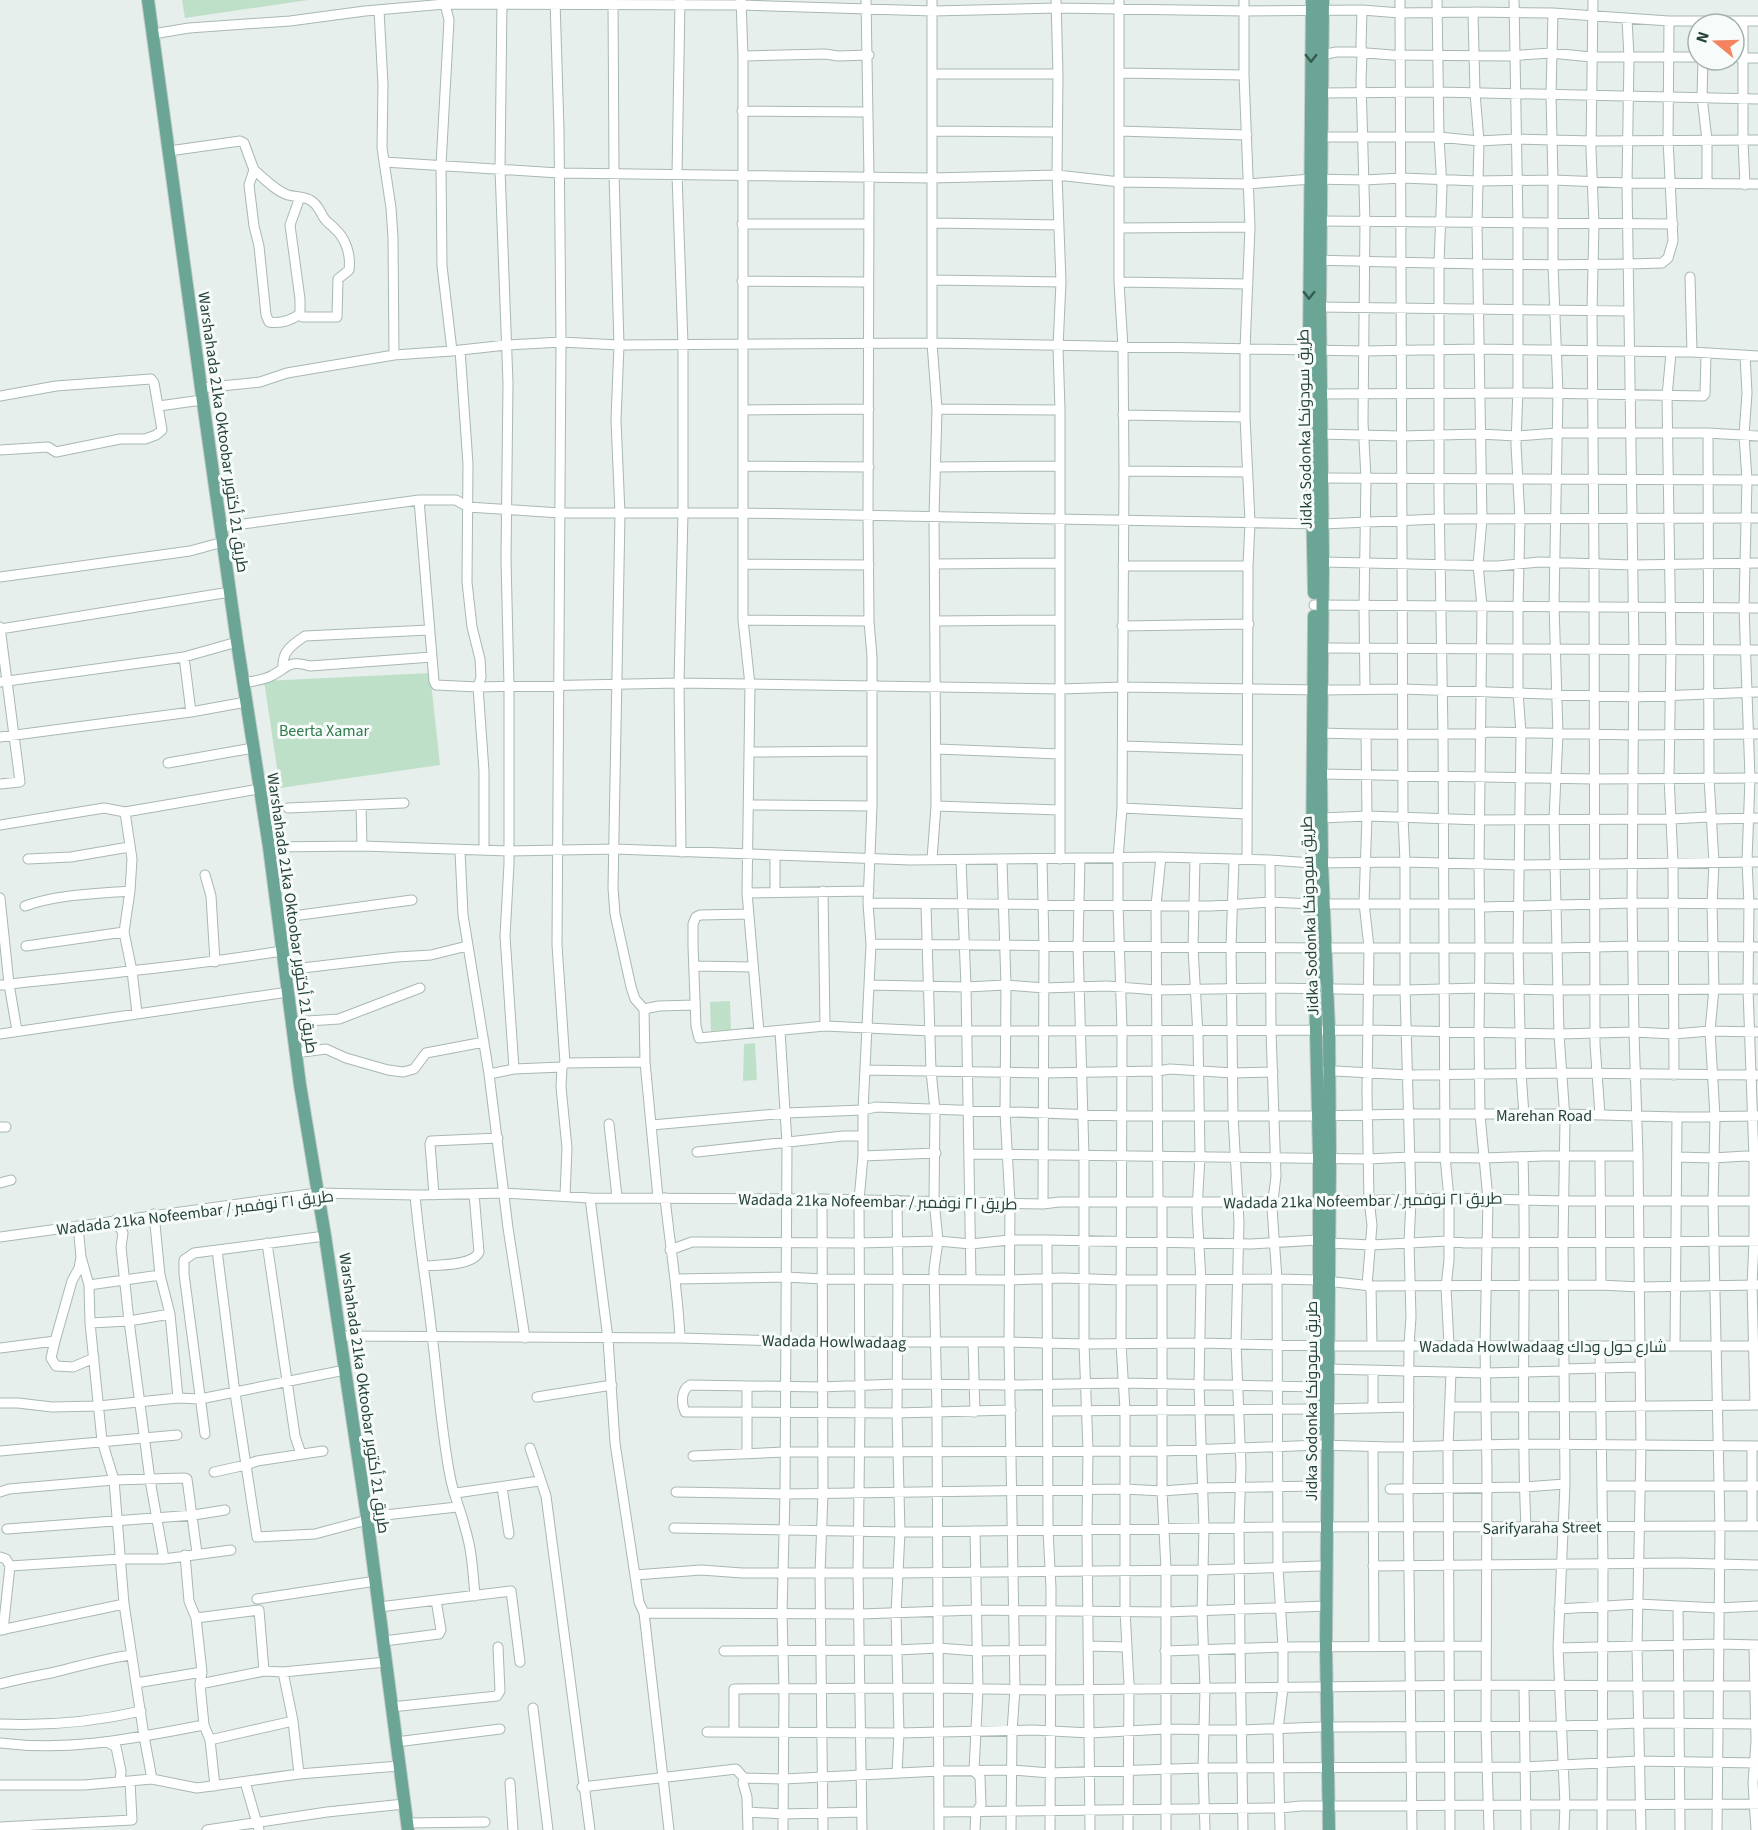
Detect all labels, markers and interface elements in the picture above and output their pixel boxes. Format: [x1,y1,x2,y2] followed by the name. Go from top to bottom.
[1686,12,1746,72] north arrow
[1691,29,1715,46] text: N
[1305,54,1317,63] one-way arrow
[192,290,254,574] street label: Warshahada 21ka Oktoobar طريق 21 أكتوبر
[1303,291,1315,300] one-way arrow
[1292,329,1318,529] street label: Jidka Sodonka طريق سودونكا
[279,720,370,742] park label: Beerta Xamar
[261,771,323,1055] street label: Warshahada 21ka Oktoobar طريق 21 أكتوبر
[1296,816,1324,1016] street label: Jidka Sodonka طريق سودونكا
[1496,1105,1592,1127] street label: Marehan Road
[55,1185,335,1241] street label: Wadada 21ka Nofeembar / طريق ٢١ نوفمبر
[1223,1188,1503,1214] street label: Wadada 21ka Nofeembar / طريق ٢١ نوفمبر
[738,1189,1018,1215] street label: Wadada 21ka Nofeembar / طريق ٢١ نوفمبر
[333,1251,395,1535] street label: Warshahada 21ka Oktoobar طريق 21 أكتوبر
[1301,1301,1323,1501] street label: Jidka Sodonka طريق سودونكا
[762,1330,906,1354] street label: Wadada Howlwadaag
[1419,1336,1667,1358] street label: Wadada Howlwadaag شارع حول وداك
[1482,1516,1602,1540] street label: Sarifyaraha Street

